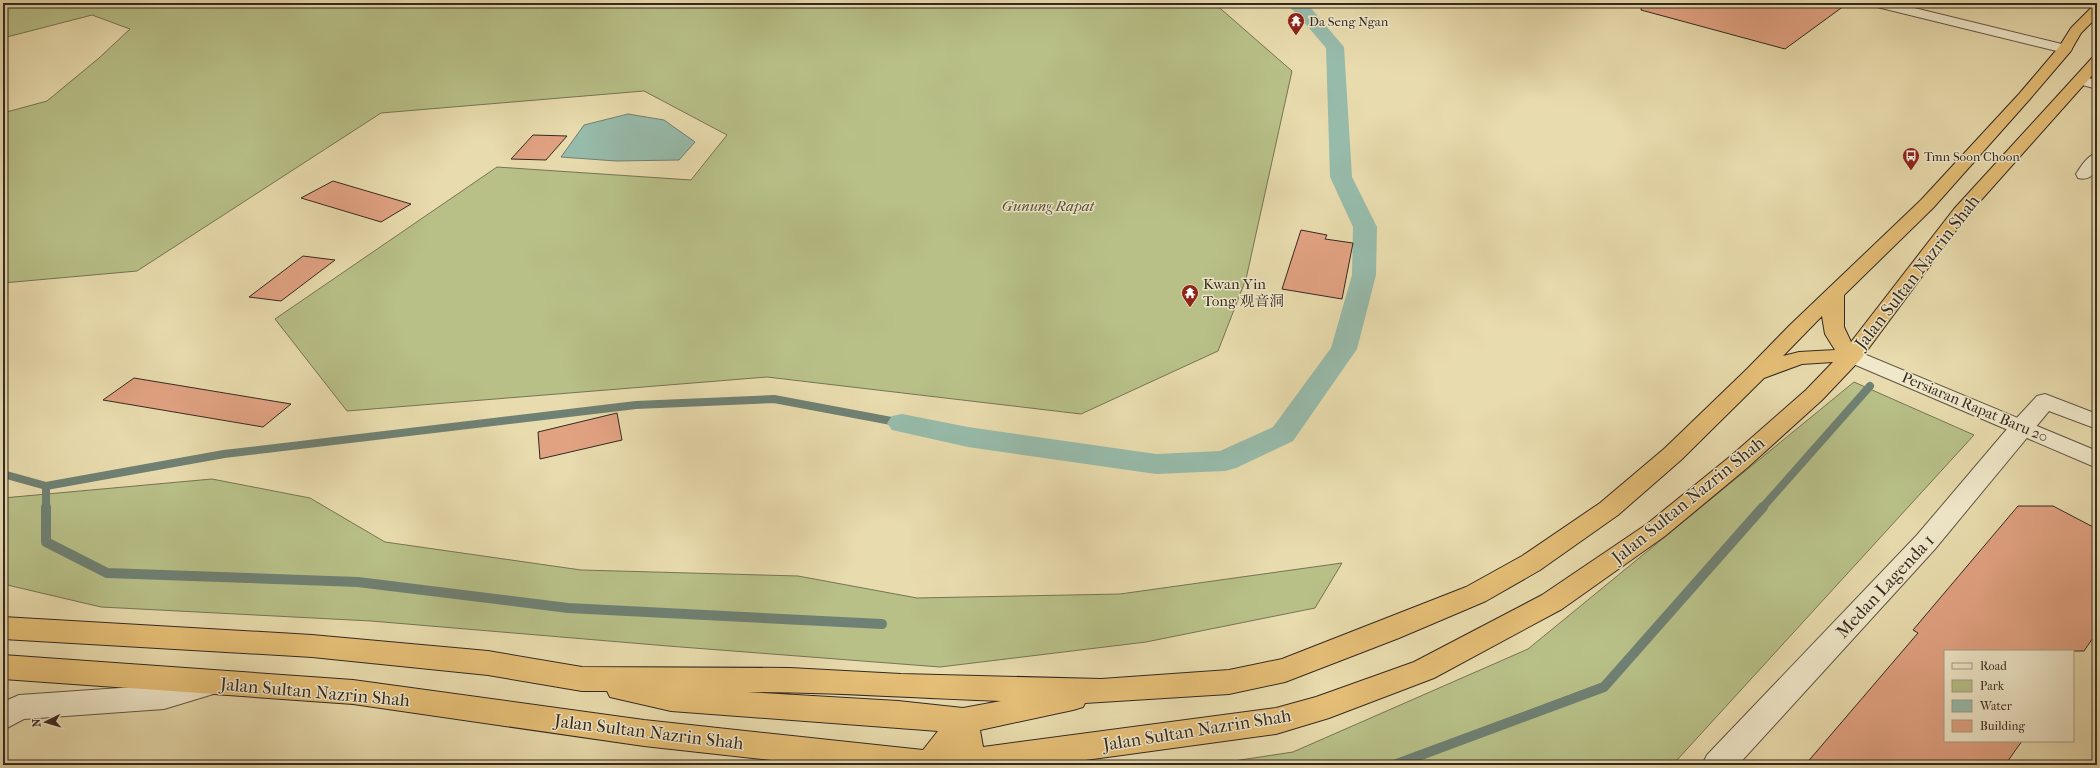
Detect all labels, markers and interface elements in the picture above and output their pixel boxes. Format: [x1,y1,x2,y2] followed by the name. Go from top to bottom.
[1286,11,1306,36] temple icon: Da Seng Ngan
[1309,14,1389,29] place label: Da Seng Ngan
[1901,146,1921,171] bus stop icon: Tmn Soon Choon
[1924,149,2020,164] place label: Tmn Soon Choon
[1849,191,1984,355] street label: Jalan Sultan Nazrin Shah
[1002,197,1096,215] park label: Gunung Rapat
[1203,275,1284,310] place label: Kwan Yin Tong 观音洞
[1180,283,1200,308] temple icon: Kwan Yin Tong 观音洞
[1899,368,2051,446] street label: Persiaran Rapat Baru 20
[1606,432,1769,570] street label: Jalan Sultan Nazrin Shah
[1832,530,1939,643] street label: Medan Lagenda 1
[1944,650,2074,742] legend
[1980,659,2007,673] text: Road
[217,674,411,711] street label: Jalan Sultan Nazrin Shah
[1980,679,2005,693] text: Park
[1979,699,2013,713] text: Water
[26,702,66,742] north arrow
[1099,705,1293,756] street label: Jalan Sultan Nazrin Shah
[551,710,745,755] street label: Jalan Sultan Nazrin Shah
[30,717,43,728] text: N
[1980,719,2025,733] text: Building

